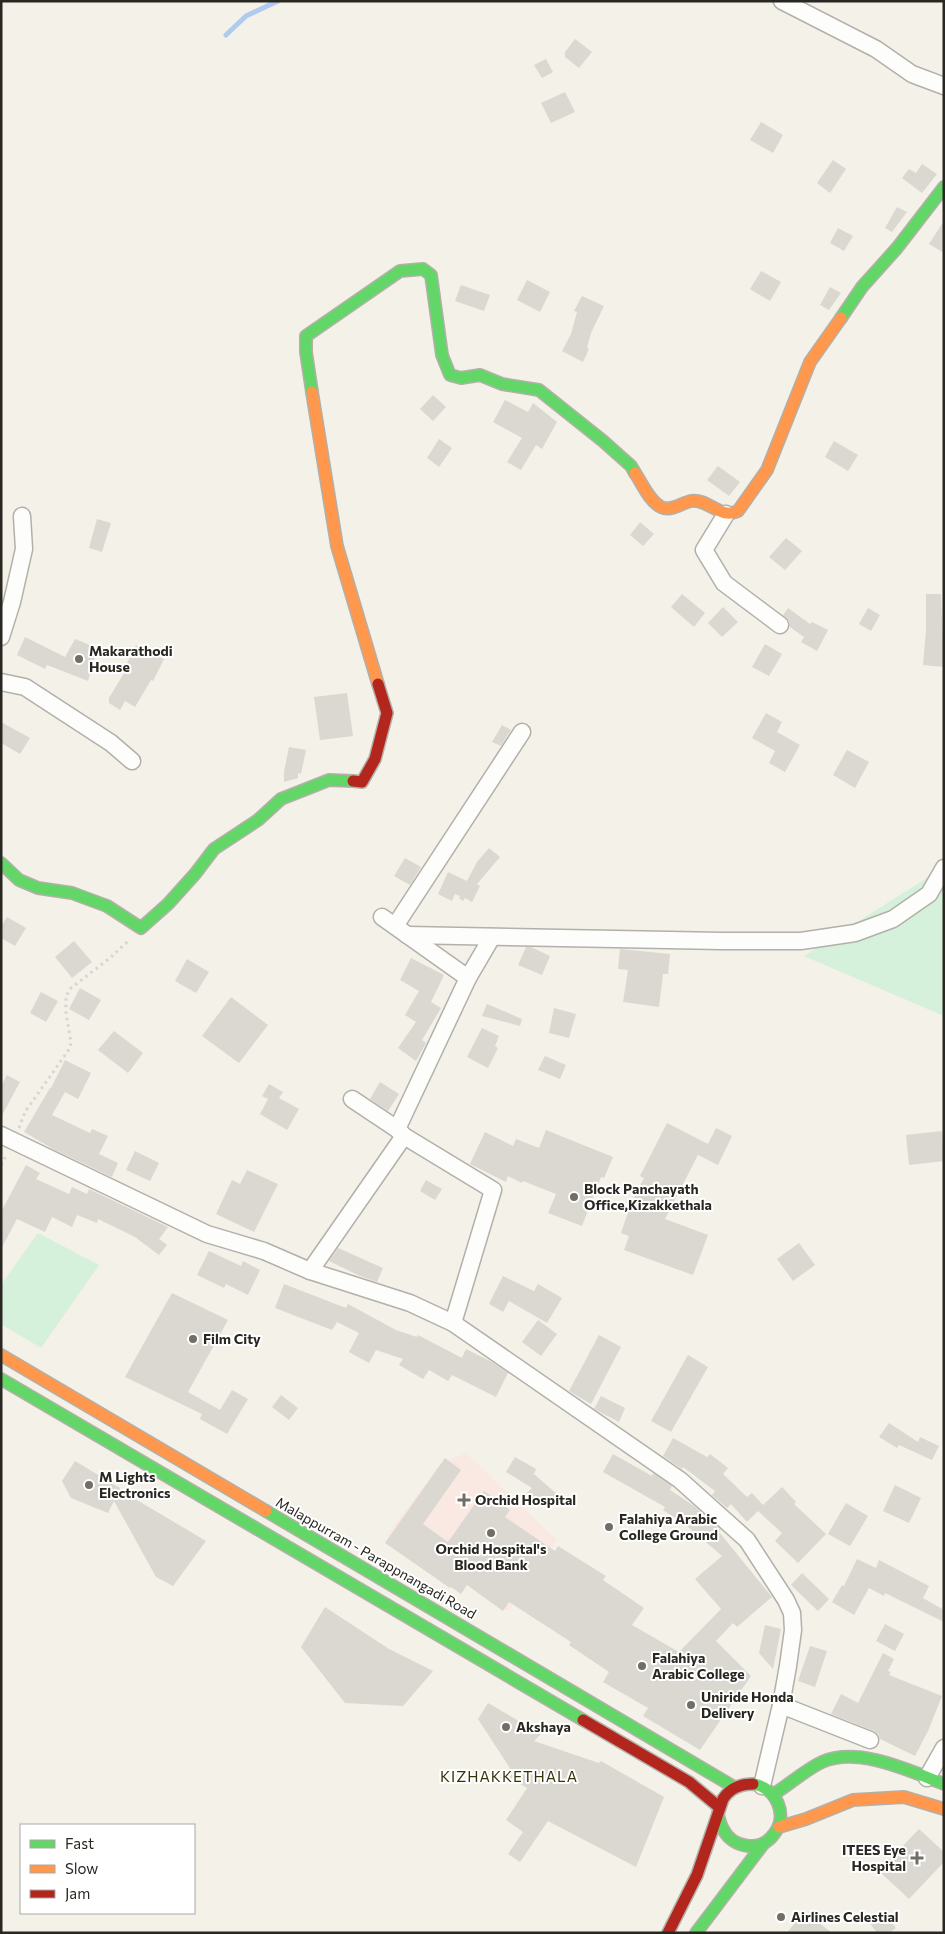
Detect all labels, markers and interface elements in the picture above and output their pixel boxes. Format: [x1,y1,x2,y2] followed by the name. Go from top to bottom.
[89,642,173,675] place label: Makarathodi House
[73,653,85,665] marker: Makarathodi House
[584,1180,712,1213] place label: Block Panchayath Office,Kizakkethala
[568,1191,580,1203] marker: Block Panchayath Office,Kizakkethala
[203,1330,261,1347] place label: Film City
[187,1333,199,1345] marker: Film City
[99,1468,171,1501] place label: M Lights Electronics
[83,1479,95,1491] marker: M Lights Electronics
[475,1491,576,1508] place label: Orchid Hospital
[273,1493,479,1622] street label: Malappurram - Parappnangadi Road
[457,1493,471,1507] marker: Orchid Hospital
[619,1510,718,1543] place label: Falahiya Arabic College Ground
[603,1521,615,1533] marker: Falahiya Arabic College Ground
[485,1527,497,1539] marker: Orchid Hospital's Blood Bank
[436,1540,547,1573] place label: Orchid Hospital's Blood Bank
[652,1649,745,1682] place label: Falahiya Arabic College
[636,1660,648,1672] marker: Falahiya Arabic College
[701,1688,794,1721] place label: Uniride Honda Delivery
[685,1699,697,1711] marker: Uniride Honda Delivery
[516,1718,571,1735] place label: Akshaya
[500,1721,512,1733] marker: Akshaya
[440,1767,578,1785] district label: KIZHAKKETHALA
[20,1824,195,1914] legend
[65,1834,94,1852] text: Fast
[842,1841,906,1874] place label: ITEES Eye Hospital
[910,1851,924,1865] marker: ITEES Eye Hospital
[65,1859,98,1877] text: Slow
[65,1884,90,1902] text: Jam
[791,1908,899,1925] place label: Airlines Celestial
[775,1911,787,1923] marker: Airlines Celestial

